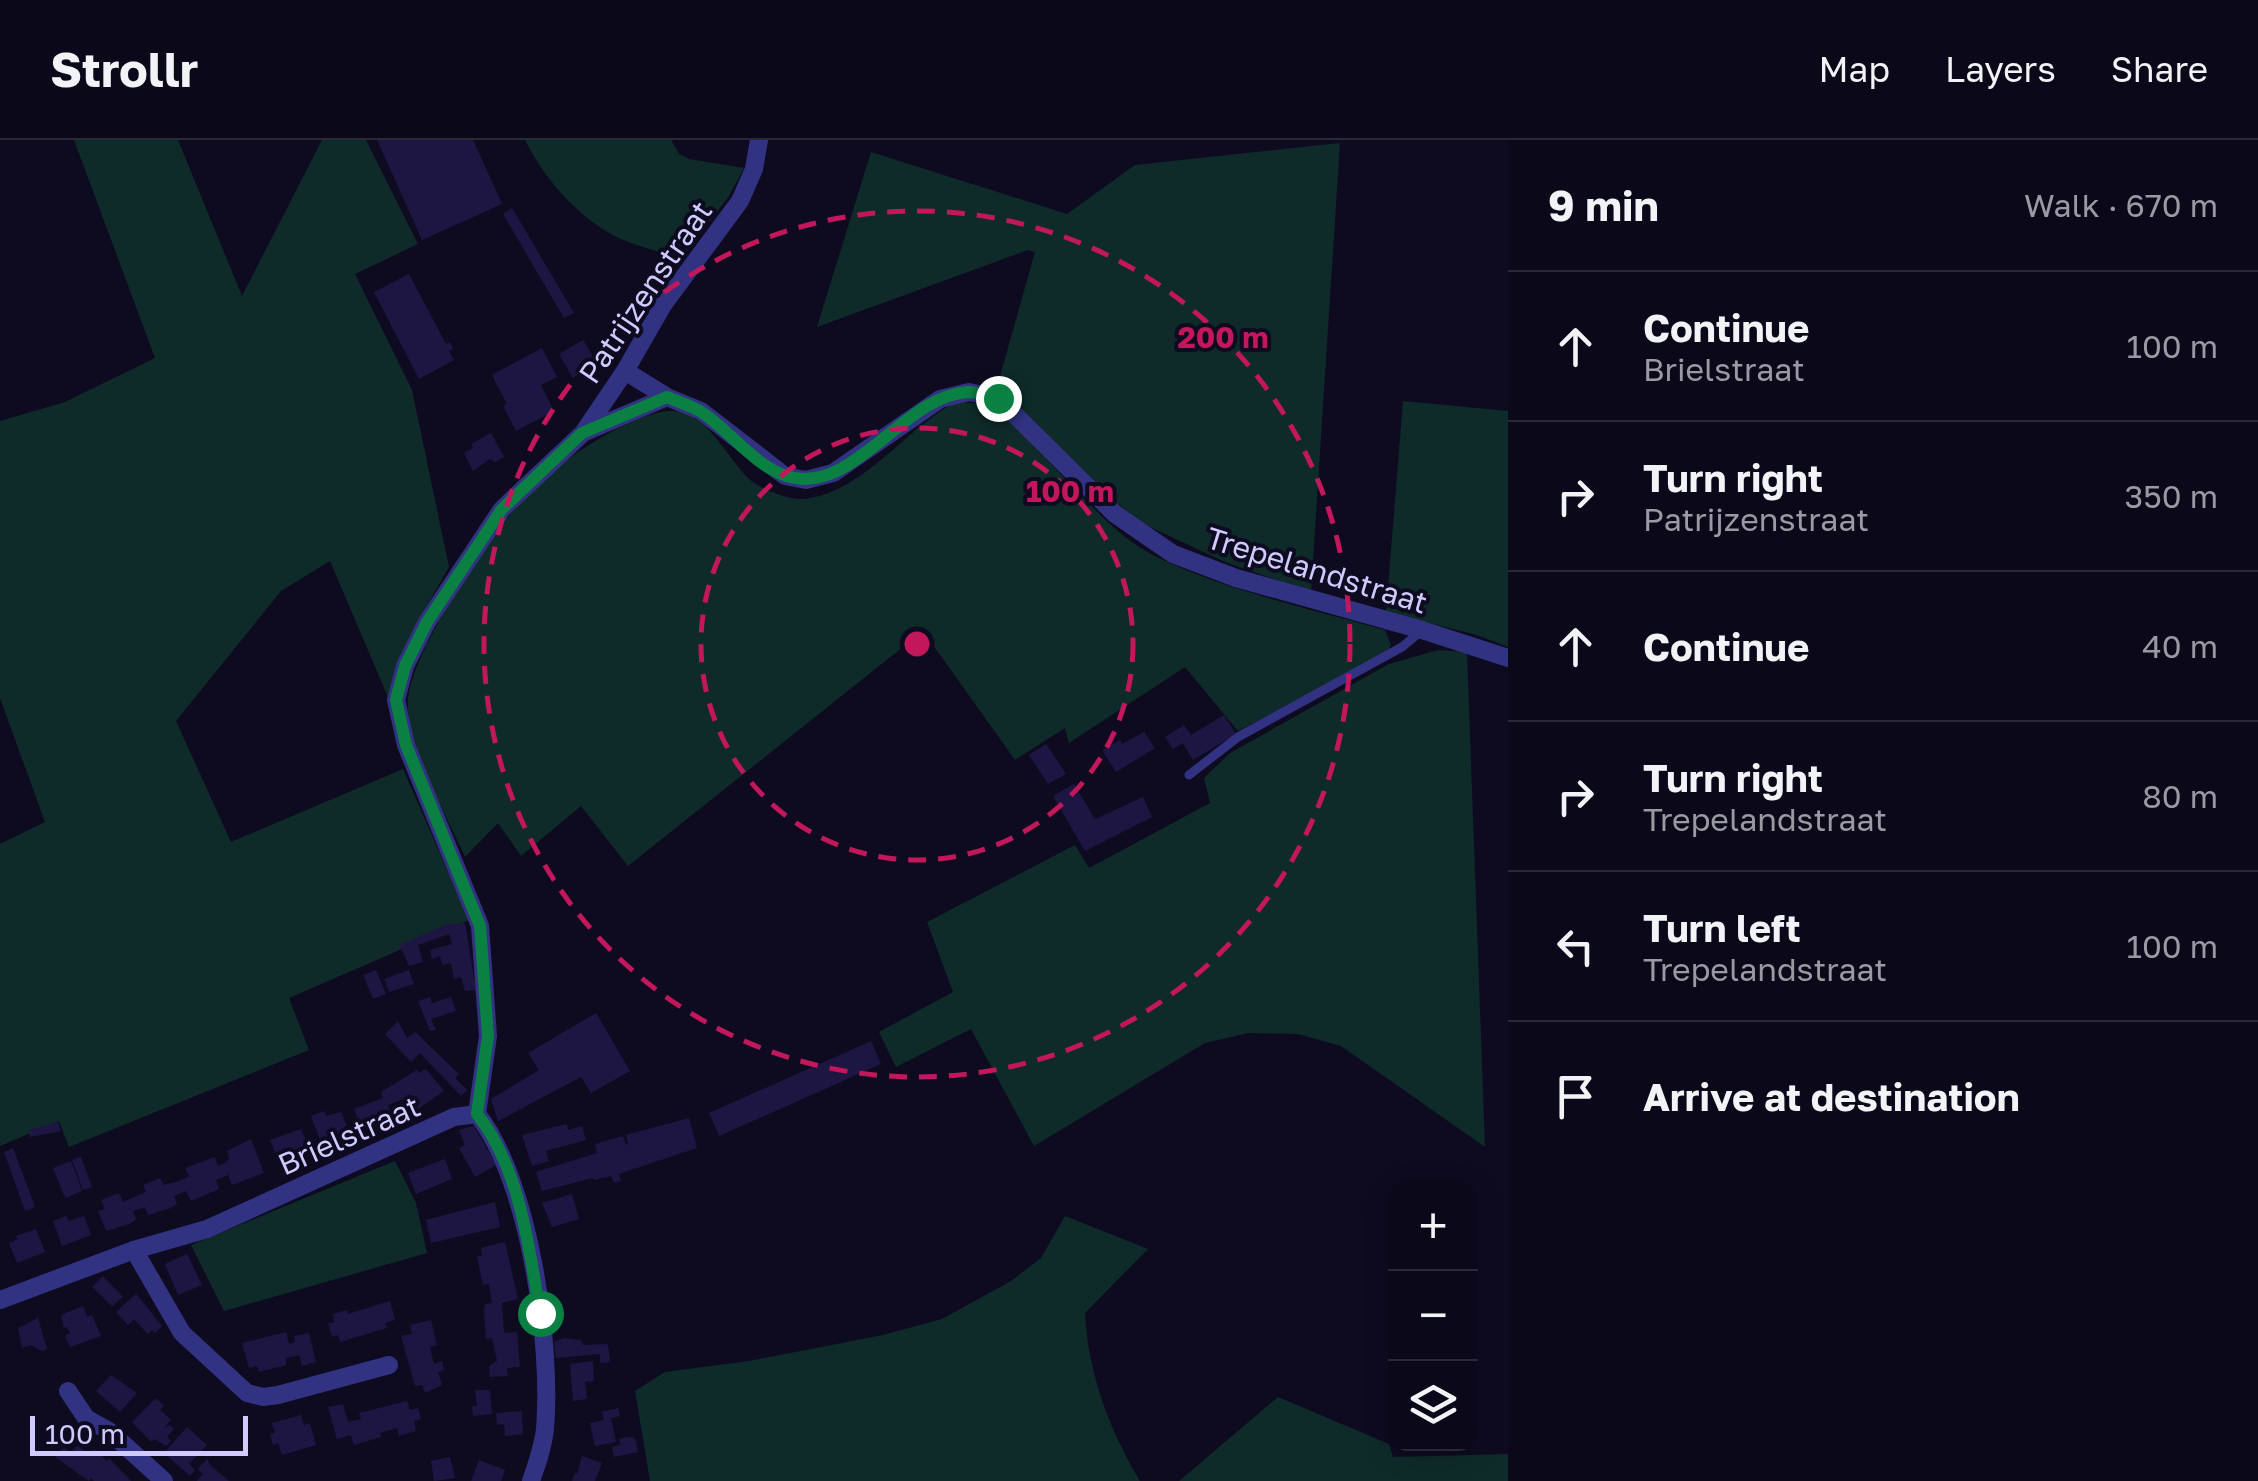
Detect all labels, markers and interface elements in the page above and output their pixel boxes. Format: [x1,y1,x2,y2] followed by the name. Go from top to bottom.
[50,40,199,98] text: Strollr
[1819,48,1890,90] text: Map
[1945,48,2056,90] text: Layers
[2111,48,2208,90] text: Share
[1548,180,1659,230] text: 9 min
[2024,186,2218,224] text: Walk · 670 m
[571,194,719,390] street label: Patrijzenstraat
[1643,305,1809,350] text: Continue
[1177,319,1269,355] text: 200 m
[1548,319,1603,374] icon: ahead
[2126,327,2218,365] text: 100 m
[1643,350,1805,388] text: Brielstraat
[976,376,1022,422] route end
[1643,455,1823,500] text: Turn right
[1548,469,1603,524] icon: right
[1026,473,1114,509] text: 100 m
[2125,477,2218,515] text: 350 m
[1643,500,1869,538] text: Patrijzenstraat
[1202,519,1432,621] street label: Trepelandstraat
[1548,619,1603,674] icon: ahead
[1643,624,1809,669] text: Continue
[899,626,935,662] centre of rings
[2142,627,2218,665] text: 40 m
[1643,755,1823,800] text: Turn right
[1548,769,1603,824] icon: right
[2142,777,2218,815] text: 80 m
[1643,800,1887,838] text: Trepelandstraat
[1643,905,1801,950] text: Turn left
[1548,919,1603,974] icon: left
[2126,927,2218,965] text: 100 m
[1643,950,1887,988] text: Trepelandstraat
[1548,1069,1603,1124] icon: arrive
[1643,1074,2020,1119] text: Arrive at destination
[272,1088,426,1182] street label: Brielstraat
[1388,1181,1478,1451] map controls
[1388,1181,1478,1271] button: +
[1388,1271,1478,1361] button: −
[518,1291,564,1337] route start
[1388,1361,1478,1451] button: layers
[30,1411,248,1456] scale bar
[45,1417,125,1450] text: 100 m

